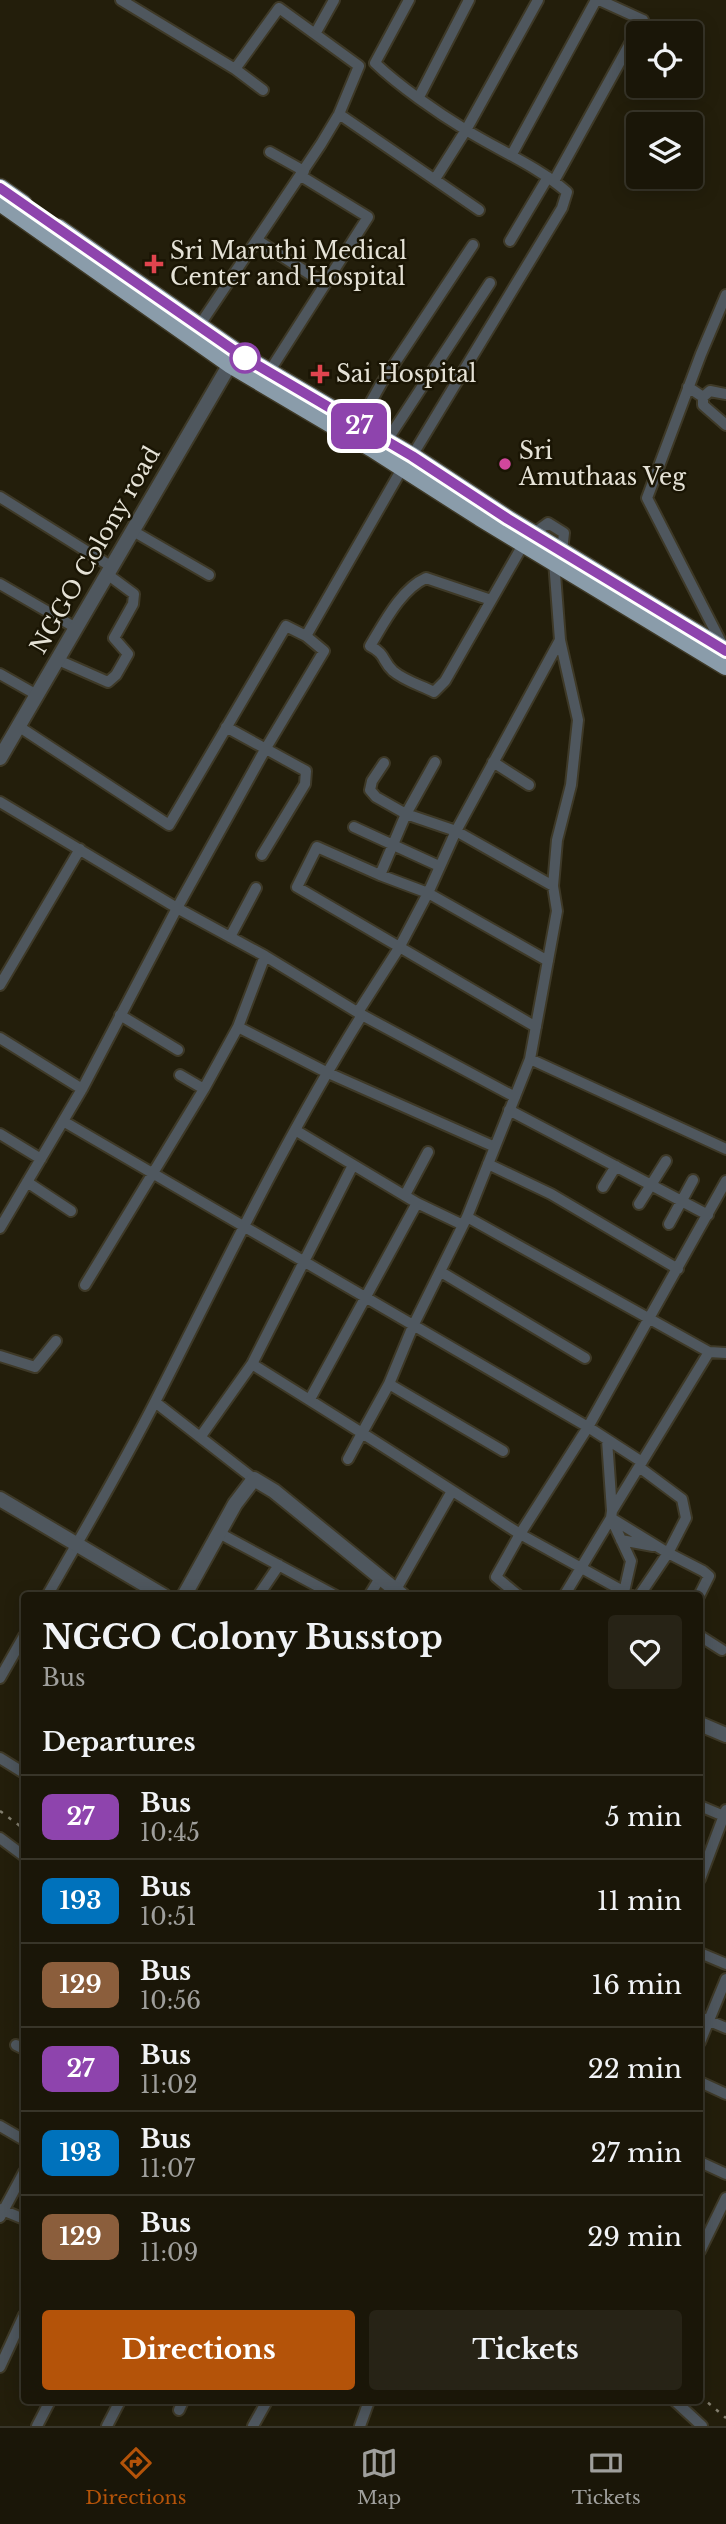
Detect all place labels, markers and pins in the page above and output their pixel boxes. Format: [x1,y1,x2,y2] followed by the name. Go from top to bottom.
[170,237,407,291] place label: Sri Maruthi Medical Center and Hospital
[144,254,164,274] marker: Sri Maruthi Medical Center and Hospital
[230,343,260,373] unlabelled marker
[336,360,477,388] place label: Sai Hospital
[310,364,330,384] marker: Sai Hospital
[518,437,686,491] place label: Sri Amuthaas Veg
[497,456,513,472] marker: Sri Amuthaas Veg

